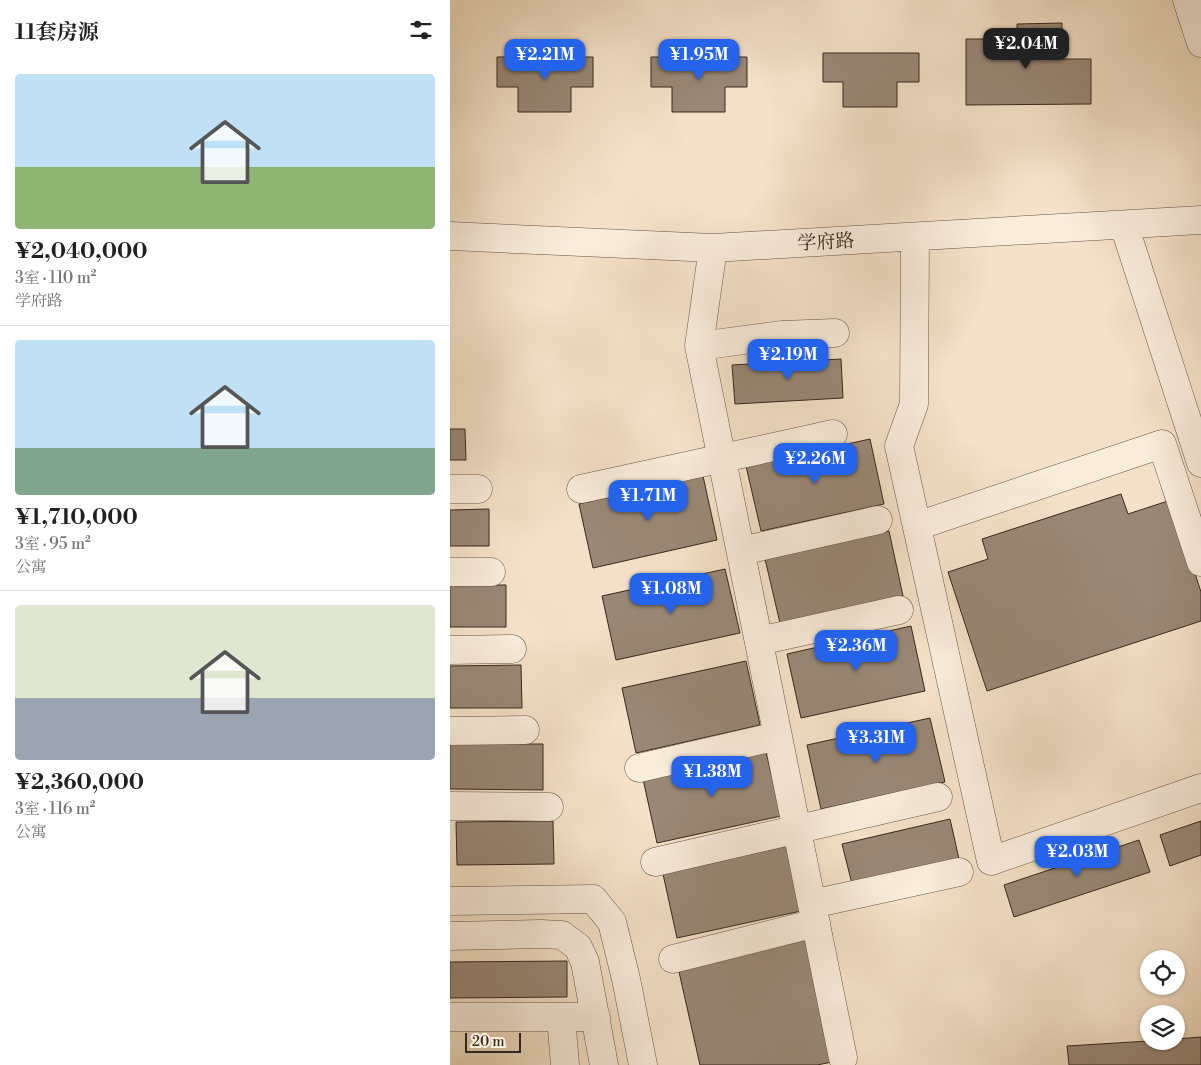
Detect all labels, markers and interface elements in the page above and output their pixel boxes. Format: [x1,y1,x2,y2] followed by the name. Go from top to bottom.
[407,16,435,44] icon: filters
[15,20,99,46] text: 11套房源
[985,28,1067,70] pin: ¥2.04M
[994,34,1058,54] text: ¥2.04M
[504,38,586,81] pin: ¥2.21M
[658,38,740,81] pin: ¥1.95M
[515,45,575,65] text: ¥2.21M
[669,45,729,65] text: ¥1.95M
[180,107,270,197] icon: home
[797,229,855,255] street label: 学府路
[15,239,148,265] text: ¥2,040,000
[15,268,96,288] text: 3室 · 110 m²
[15,291,63,311] text: 学府路
[747,338,829,381] pin: ¥2.19M
[758,345,818,365] text: ¥2.19M
[180,372,270,462] icon: home
[774,442,856,485] pin: ¥2.26M
[784,449,846,469] text: ¥2.26M
[607,480,689,522] pin: ¥1.71M
[620,486,676,506] text: ¥1.71M
[15,505,138,531] text: ¥1,710,000
[15,534,91,554] text: 3室 · 95 m²
[15,557,47,577] text: 公寓
[630,572,712,615] pin: ¥1.08M
[640,579,702,599] text: ¥1.08M
[815,630,897,672] pin: ¥2.36M
[825,636,887,656] text: ¥2.36M
[180,637,270,727] icon: home
[835,722,917,764] pin: ¥3.31M
[847,728,905,748] text: ¥3.31M
[671,756,753,798] pin: ¥1.38M
[682,762,742,782] text: ¥1.38M
[15,770,144,796] text: ¥2,360,000
[15,799,95,819] text: 3室 · 116 m²
[15,822,47,842] text: 公寓
[1036,836,1118,878] pin: ¥2.03M
[1046,842,1108,862] text: ¥2.03M
[1140,950,1185,1050] map controls
[1140,950,1185,995] button: locate
[1140,1005,1185,1050] button: layers
[465,1030,521,1053] scale bar
[472,1033,504,1051] text: 20 m

